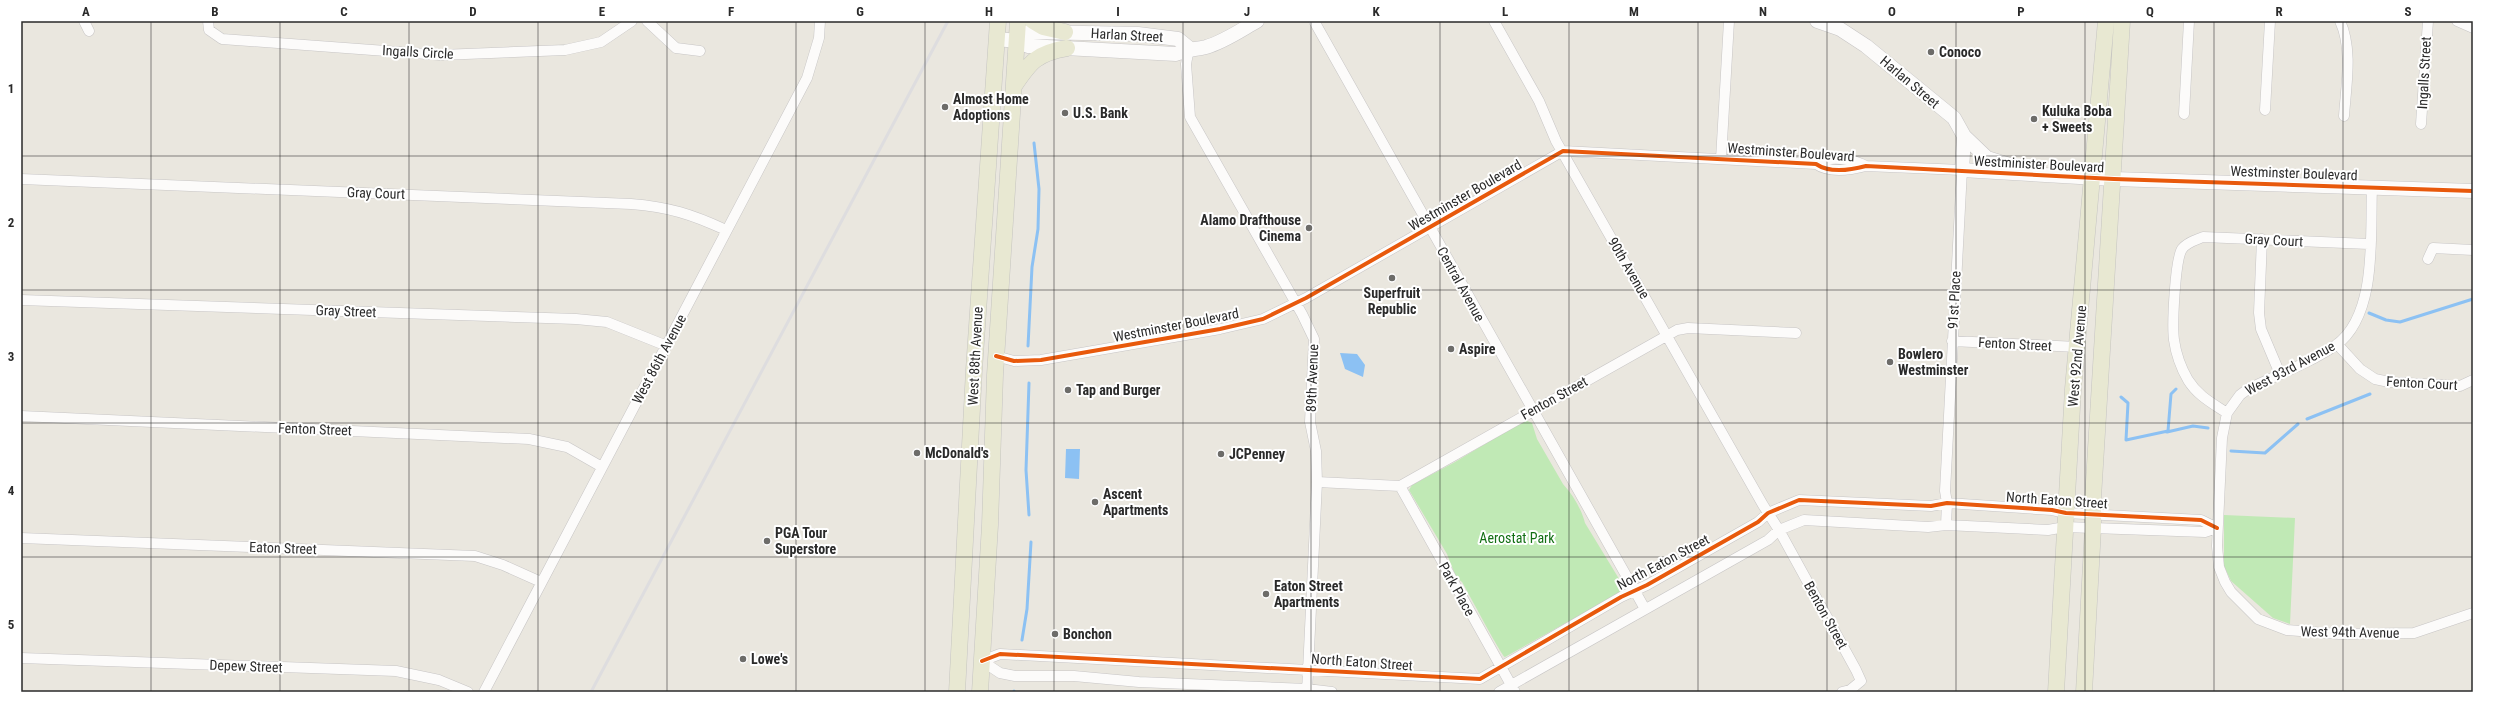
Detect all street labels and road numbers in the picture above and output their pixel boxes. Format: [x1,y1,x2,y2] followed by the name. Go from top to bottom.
[1090,25,1164,45] street label: Harlan Street
[2414,36,2434,110] street label: Ingalls Street
[382,42,455,62] street label: Ingalls Circle
[1877,53,1943,111] street label: Harlan Street
[1727,140,1855,164] street label: Westminster Boulevard
[1973,153,2105,175] street label: Westminister Boulevard
[1406,156,1524,234] street label: Westminster Boulevard
[2230,163,2358,183] street label: Westminster Boulevard
[347,184,405,202] street label: Gray Court
[2244,230,2304,250] street label: Gray Court
[1605,234,1653,302] street label: 90th Avenue
[1434,244,1488,324] street label: Central Avenue
[1944,270,1964,330] street label: 91st Place
[315,302,377,320] street label: Gray Street
[2065,304,2089,407] street label: West 92nd Avenue
[1112,305,1240,345] street label: Westminster Boulevard
[964,306,986,406] street label: West 88th Avenue
[629,311,690,406] street label: West 86th Avenue
[1978,334,2052,354] street label: Fenton Street
[2242,337,2338,398] street label: West 93rd Avenue
[1303,343,1321,412] street label: 89th Avenue
[1518,373,1590,423] street label: Fenton Street
[2386,373,2458,393] street label: Fenton Court
[278,420,352,438] street label: Fenton Street
[2006,488,2108,512] street label: North Eaton Street
[1614,531,1712,593] street label: North Eaton Street
[249,539,317,557] street label: Eaton Street
[1436,559,1478,619] street label: Park Place
[1801,578,1851,652] street label: Benton Street
[2300,623,2400,641] street label: West 94th Avenue
[1311,650,1413,674] street label: North Eaton Street
[209,657,283,675] street label: Depew Street

